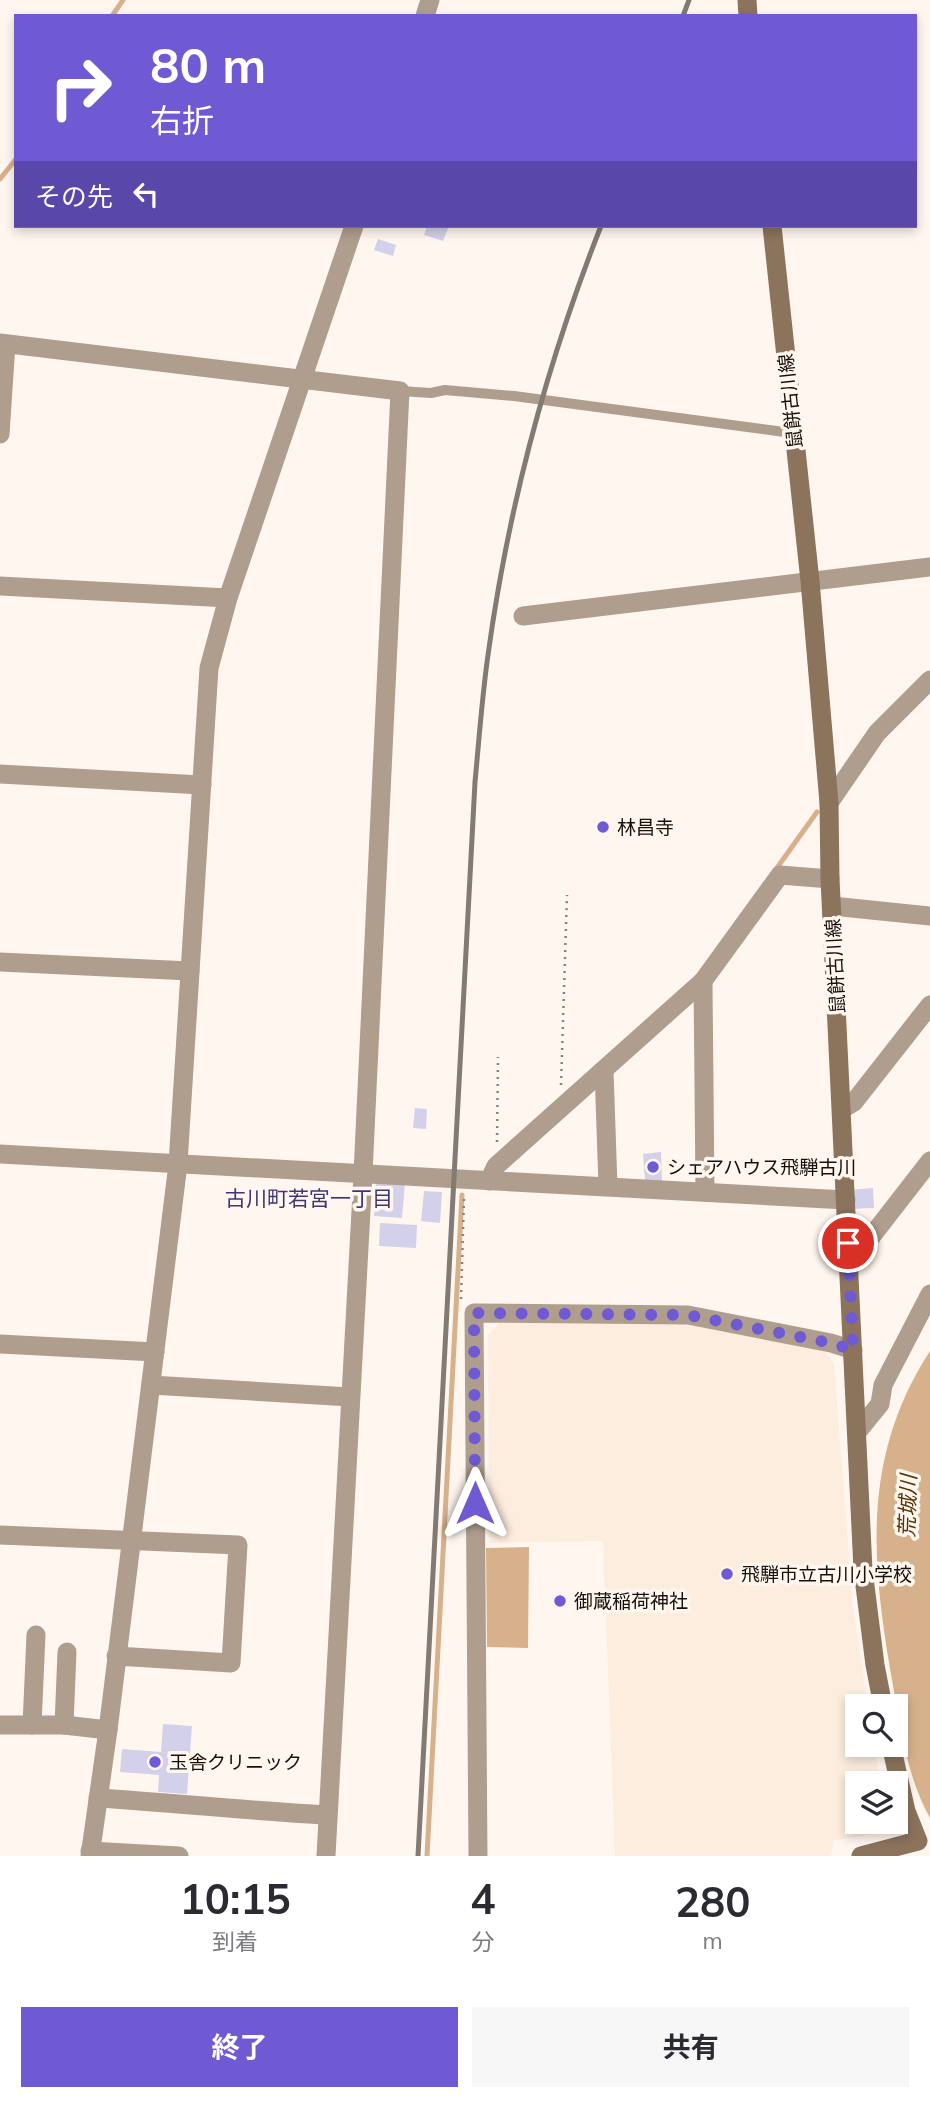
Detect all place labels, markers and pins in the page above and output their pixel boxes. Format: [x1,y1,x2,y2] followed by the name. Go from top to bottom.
[617,815,674,839] place label: 林昌寺
[595,819,611,835] marker: 林昌寺
[667,1155,856,1179] place label: シェアハウス飛騨古川
[645,1159,661,1175] marker: シェアハウス飛騨古川
[818,1213,878,1273] pin
[741,1562,912,1586] place label: 飛騨市立古川小学校
[719,1566,735,1582] marker: 飛騨市立古川小学校
[574,1589,688,1613] place label: 御蔵稲荷神社
[552,1593,568,1609] marker: 御蔵稲荷神社
[169,1750,302,1774] place label: 玉舎クリニック
[147,1754,163,1770] marker: 玉舎クリニック

